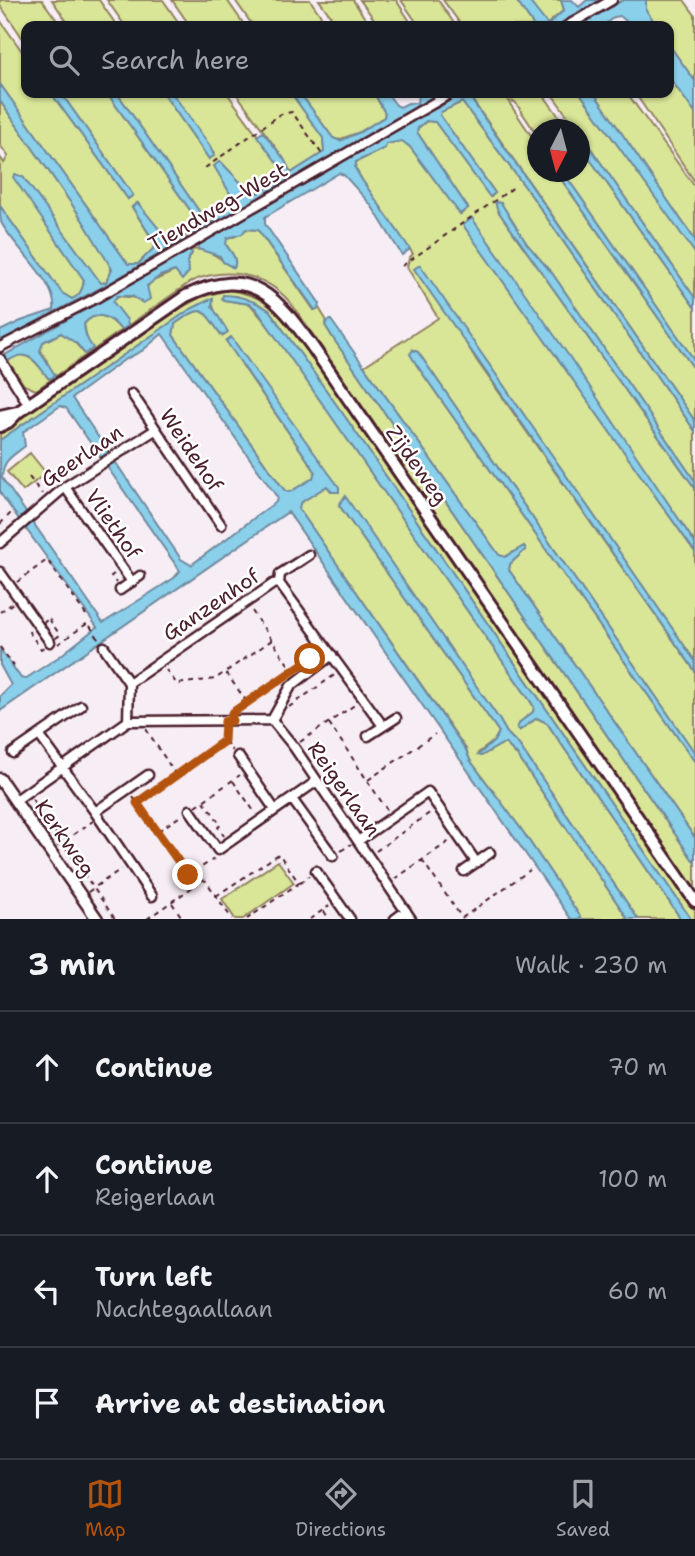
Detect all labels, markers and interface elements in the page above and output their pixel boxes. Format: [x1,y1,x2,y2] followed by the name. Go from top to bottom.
[21,21,674,98] search box
[45,41,83,79] icon: search
[101,42,250,77] text: Search here
[527,119,590,182] north arrow
[143,156,293,258] street label: Tiendweg-West
[153,403,229,497] street label: Weidehof
[35,418,129,494] street label: Geerlaan
[379,420,455,510] street label: Zijdeweg
[79,483,147,565] street label: Vliethof
[157,562,265,648] street label: Ganzenhof
[294,643,325,674] route start
[301,736,387,842] street label: Reigerlaan
[28,794,102,882] street label: Kerkweg
[172,859,203,890] route end
[28,944,115,985] text: 3 min
[515,950,667,980] text: Walk · 230 m
[28,1048,66,1086] icon: ahead
[95,1050,213,1085] text: Continue
[608,1052,667,1082] text: 70 m
[95,1147,213,1182] text: Continue
[28,1160,66,1198] icon: ahead
[598,1164,667,1194] text: 100 m
[95,1182,215,1212] text: Reigerlaan
[95,1259,212,1294] text: Turn left
[28,1272,66,1310] icon: left
[608,1276,667,1306] text: 60 m
[95,1294,272,1324] text: Nachtegaallaan
[28,1384,66,1422] icon: arrive
[95,1386,385,1421] text: Arrive at destination
[85,1475,126,1542] tab: Map
[296,1475,386,1542] tab: Directions
[556,1475,610,1542] tab: Saved

